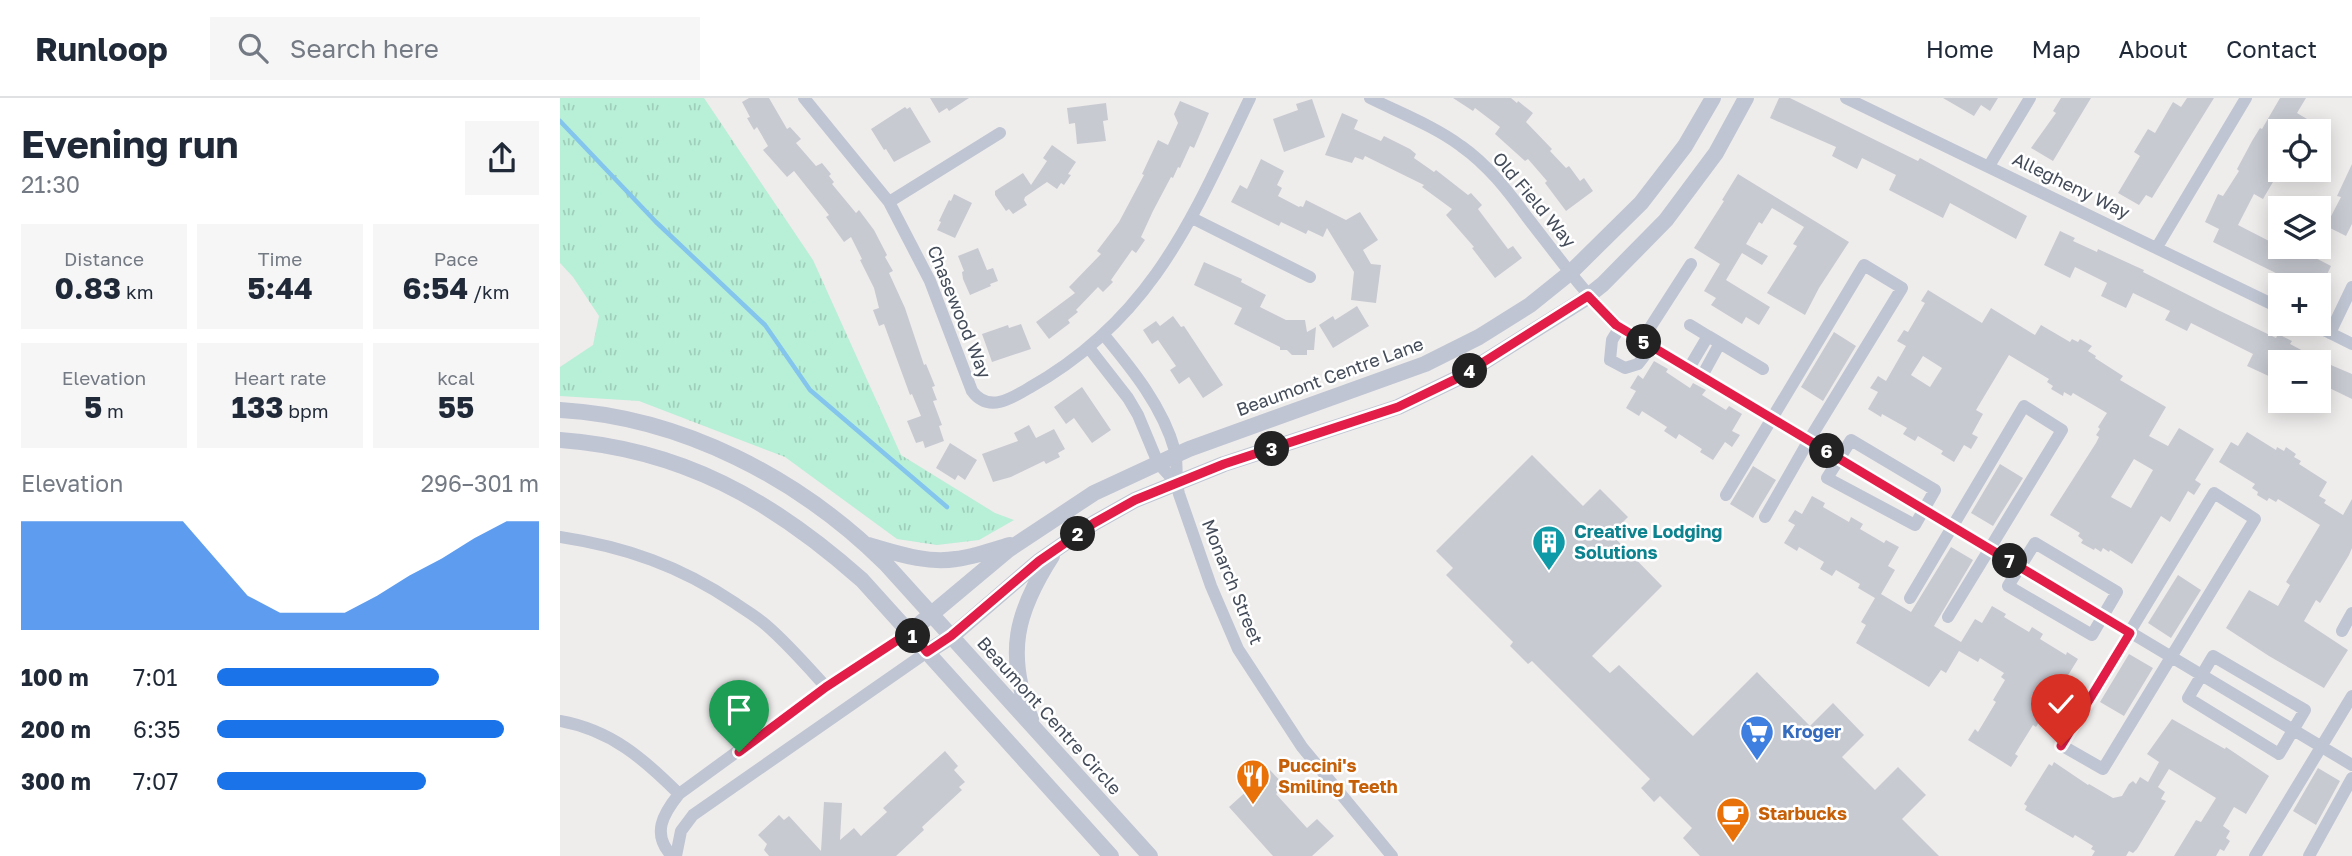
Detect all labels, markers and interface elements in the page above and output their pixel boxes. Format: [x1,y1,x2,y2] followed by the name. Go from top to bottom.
[210,17,700,80] search box
[35,29,168,68] text: Runloop
[234,29,272,67] icon: search
[290,33,439,64] text: Search here
[1926,34,1994,63] text: Home
[2032,34,2081,63] text: Map
[2119,34,2188,63] text: About
[2226,34,2317,63] text: Contact
[2268,119,2331,413] map controls
[2268,119,2331,182] button: locate
[21,121,239,166] text: Evening run
[465,121,539,195] button: share
[1488,147,1581,252] street label: Old Field Way
[2009,147,2134,223] street label: Allegheny Way
[21,170,80,198] text: 21:30
[2268,196,2331,259] button: layers
[923,242,997,381] street label: Chasewood Way
[64,247,144,270] text: Distance
[258,247,302,270] text: Time
[434,247,478,270] text: Pace
[55,270,121,306] text: 0.83
[247,270,313,306] text: 5:44
[402,270,468,306] text: 6:54
[2268,273,2331,336] button: +
[121,280,153,303] text: km
[468,280,510,303] text: /km
[1626,324,1662,360] pin: 5
[1638,330,1649,353] text: 5
[1233,332,1426,420] street label: Beaumont Centre Lane
[2268,350,2331,413] button: −
[1452,354,1488,388] pin: 4
[1464,359,1475,382] text: 4
[62,366,146,389] text: Elevation
[234,366,326,389] text: Heart rate
[437,366,475,389] text: kcal
[84,389,102,425] text: 5
[232,389,284,425] text: 133
[438,389,474,425] text: 55
[102,399,124,422] text: m
[284,399,329,422] text: bpm
[1254,432,1290,466] pin: 3
[1810,434,1844,468] pin: 6
[1266,437,1277,460] text: 3
[1820,439,1833,462] text: 6
[21,469,123,497] text: Elevation
[421,469,539,497] text: 296–301 m
[1060,516,1096,551] pin: 2
[1198,516,1268,647] street label: Monarch Street
[1574,520,1722,563] place label: Creative Lodging Solutions
[1072,522,1083,545] text: 2
[1530,523,1568,572] building icon: Creative Lodging Solutions
[1992,544,2028,578] pin: 7
[2004,549,2015,572] text: 7
[896,618,930,654] pin: 1
[908,624,917,647] text: 1
[973,632,1127,799] street label: Beaumont Centre Circle
[21,663,89,691] text: 100 m
[133,663,178,691] text: 7:01
[2031,674,2091,746] pin
[709,680,769,752] pin
[2042,685,2080,723] icon: check
[720,691,758,729] icon: arrive
[1738,713,1776,762] supermarket icon: Kroger
[21,715,91,743] text: 200 m
[133,715,181,743] text: 6:35
[1782,720,1841,742] place label: Kroger
[1278,754,1398,797] place label: Puccini's Smiling Teeth
[1234,757,1272,806] restaurant icon: Puccini's Smiling Teeth
[21,767,91,795] text: 300 m
[133,767,179,795] text: 7:07
[1714,795,1752,844] cafe icon: Starbucks
[1758,802,1847,824] place label: Starbucks

